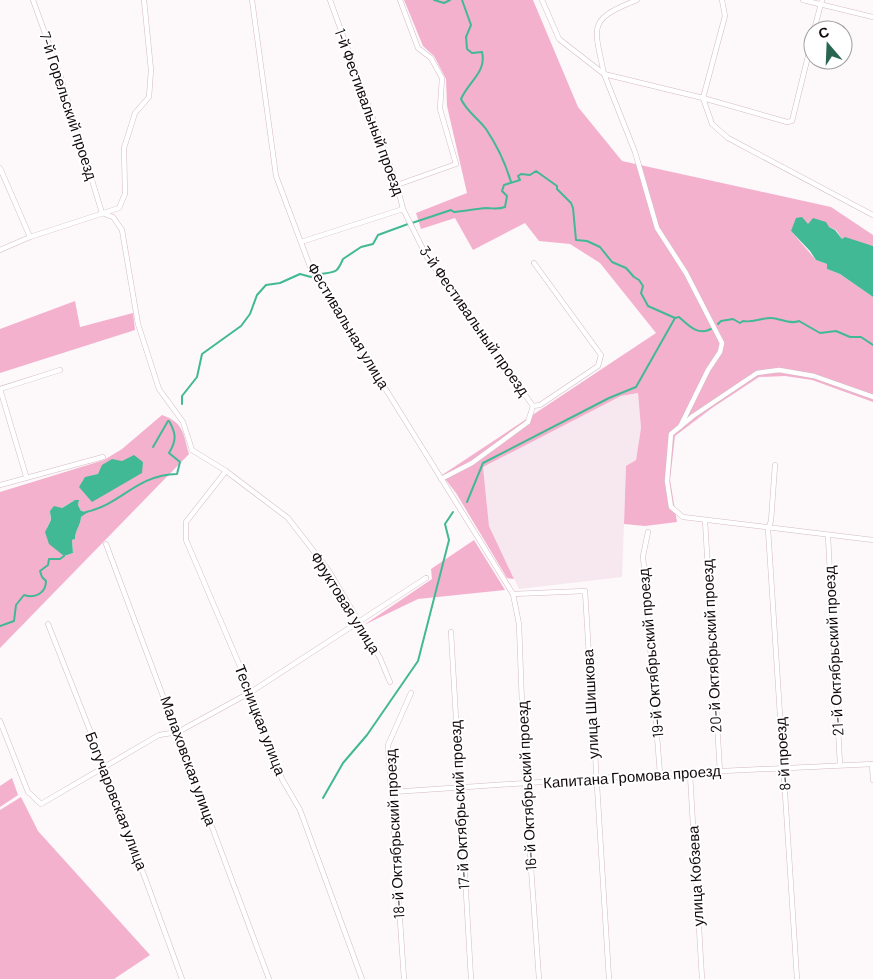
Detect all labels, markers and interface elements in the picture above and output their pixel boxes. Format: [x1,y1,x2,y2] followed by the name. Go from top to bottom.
[803,20,853,70] north arrow
[816,23,831,42] text: С
[331,26,409,198] street label: 1-й Фестивальный проезд
[37,29,101,182] street label: 7-й Горельский проезд
[416,242,534,399] street label: 3-й Фестивальный проезд
[304,259,394,392] street label: Фестивальная улица
[307,548,385,658] street label: Фруктовая улица
[697,559,725,733] street label: 20-й Октябрьский проезд
[820,565,846,737] street label: 21-й Октябрьский проезд
[634,567,666,739] street label: 19-й Октябрьский проезд
[578,648,602,759] street label: улица Шишкова
[232,662,291,778] street label: Тесницкая улица
[157,693,221,829] street label: Малаховская улица
[513,700,539,872] street label: 16-й Октябрьский проезд
[770,717,794,791] street label: 8-й проезд
[446,720,472,890] street label: 17-й Октябрьский проезд
[82,729,152,873] street label: Богучаровская улица
[381,748,407,920] street label: 18-й Октябрьский проезд
[542,761,722,791] street label: Капитана Громова проезд
[683,825,707,927] street label: улица Кобзева

